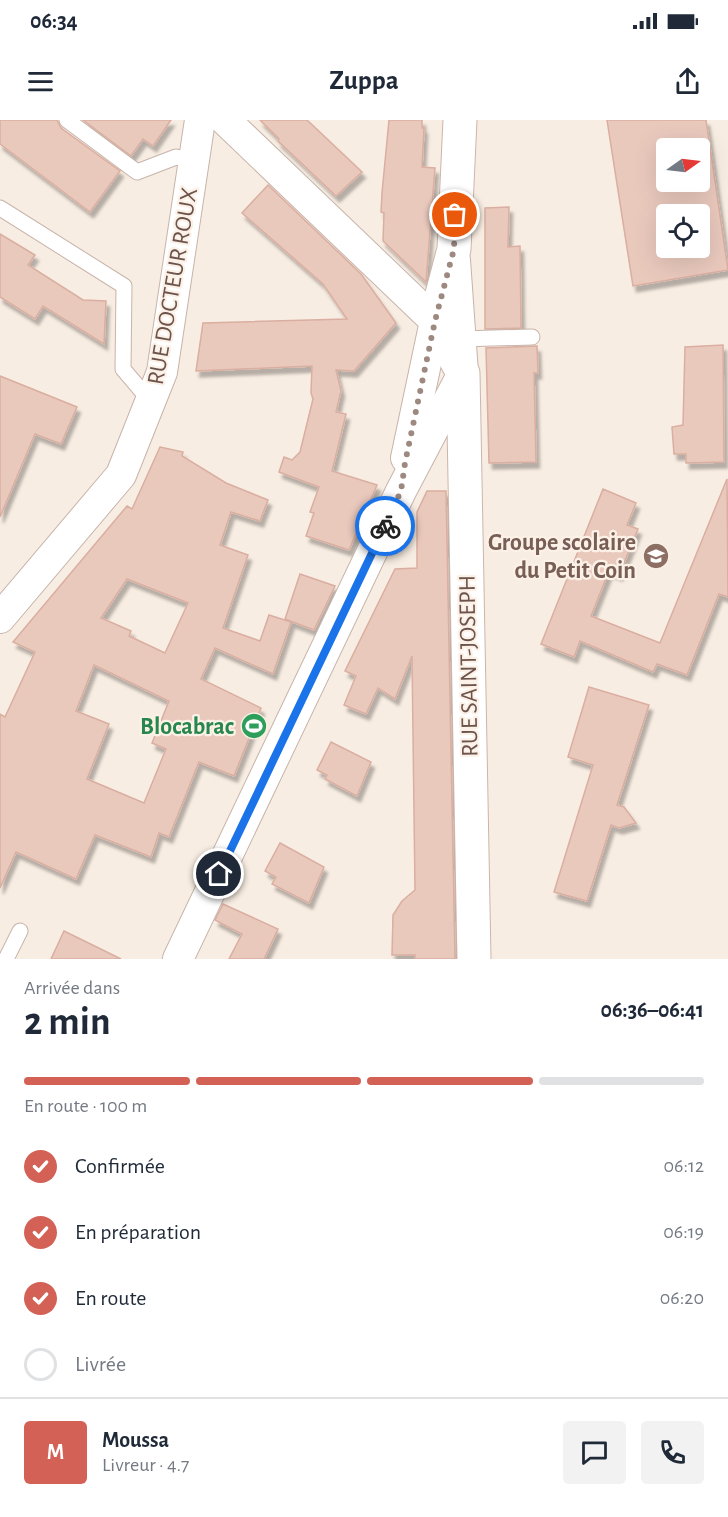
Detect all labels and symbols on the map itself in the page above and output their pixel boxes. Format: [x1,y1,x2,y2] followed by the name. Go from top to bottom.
[656,138,710,192] north arrow
[144,186,202,387] street label: RUE DOCTEUR ROUX
[429,189,480,240] pin
[355,496,415,556] courier
[488,531,636,583] place label: Groupe scolaire du Petit Coin
[641,541,671,571] school or university icon: Groupe scolaire du Petit Coin
[455,575,483,757] street label: RUE SAINT-JOSEPH
[239,711,269,741] sports icon: Blocabrac
[140,715,234,739] place label: Blocabrac
[193,848,244,899] pin

